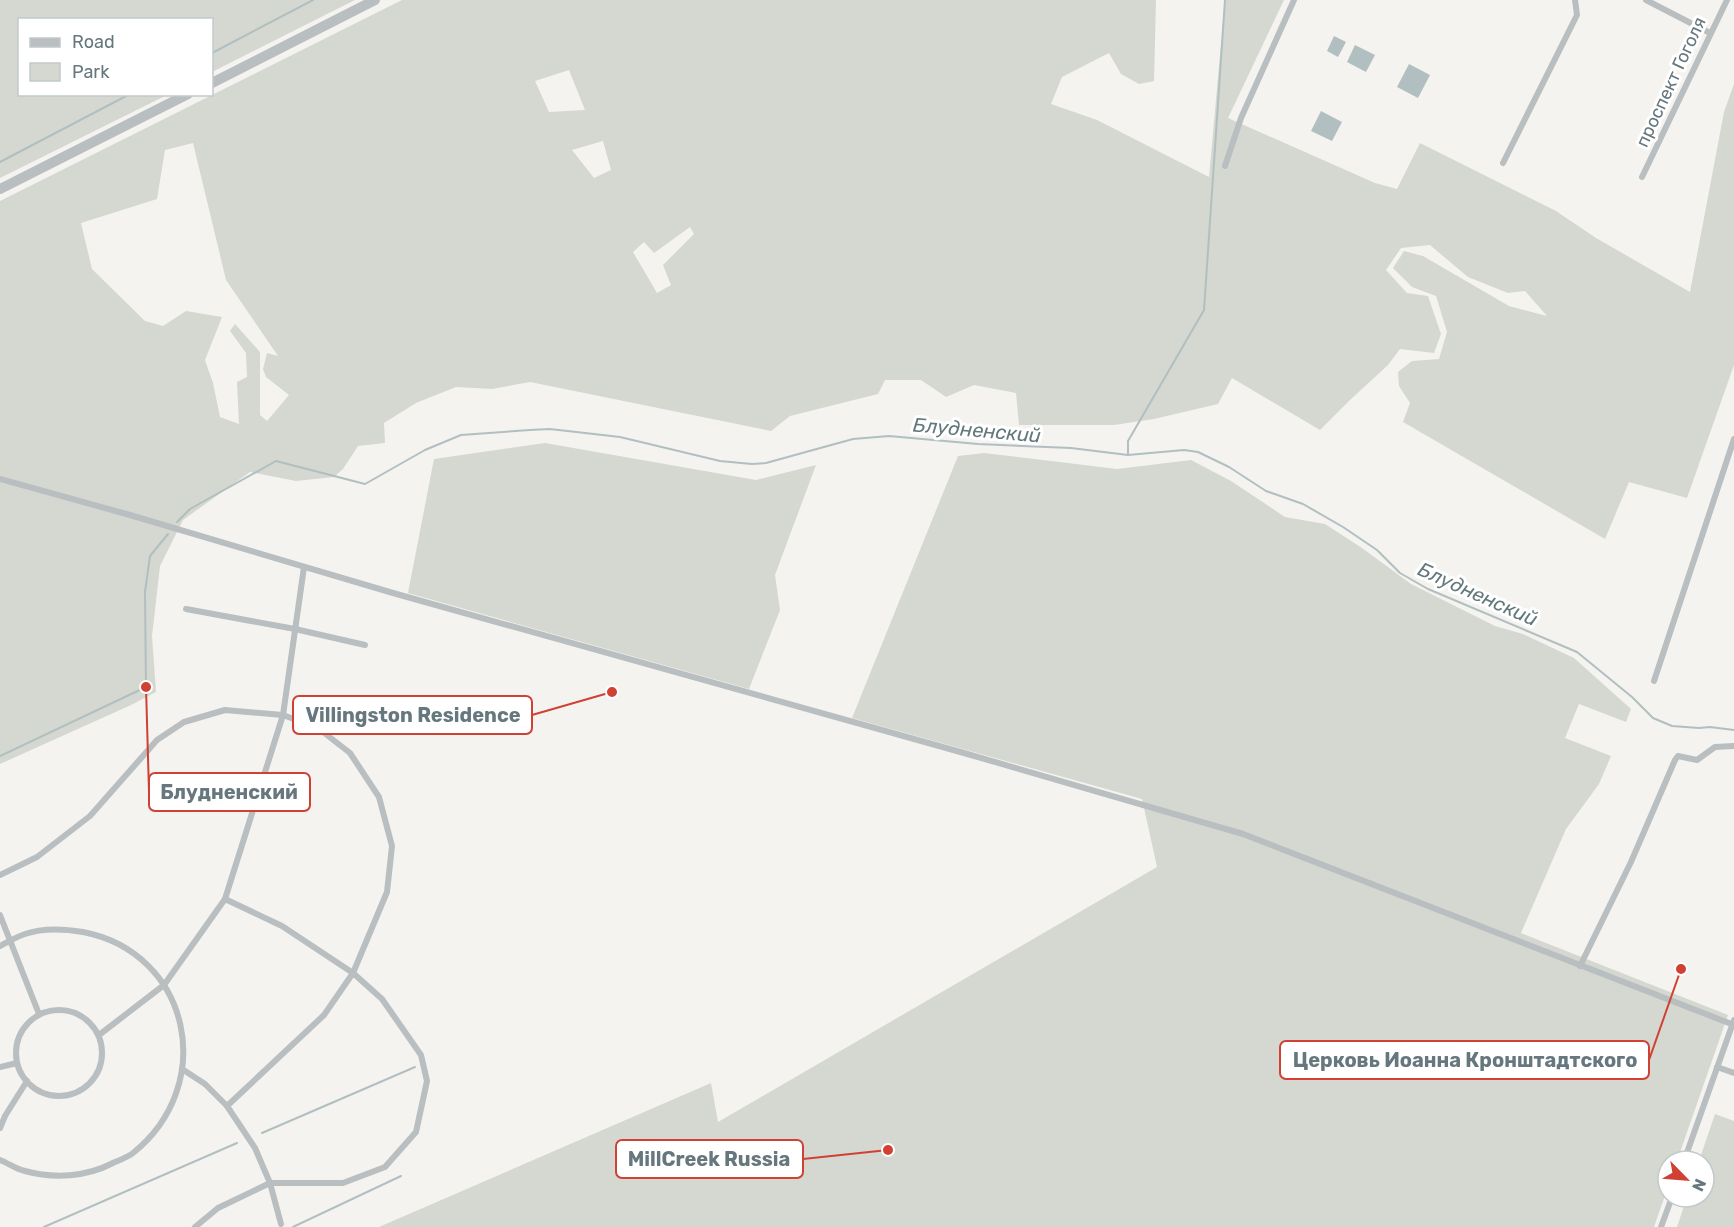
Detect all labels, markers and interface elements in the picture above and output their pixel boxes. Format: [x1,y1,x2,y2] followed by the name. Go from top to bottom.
[1631,13,1711,151] street label: проспект Гоголя
[18,18,213,96] legend
[72,31,115,53] text: Road
[72,61,110,83] text: Park
[912,412,1042,448] water label: Блудненский
[1414,557,1542,631] water label: Блудненский
[293,696,532,734] callout: Villingston Residence
[305,703,521,727] text: Villingston Residence
[149,773,310,811] callout: Блудненский
[160,780,298,804] text: Блудненский
[1280,1041,1649,1079] callout: Церковь Иоанна Кронштадтского
[1293,1048,1637,1072] text: Церковь Иоанна Кронштадтского
[616,1140,803,1178] callout: MillCreek Russia
[628,1147,790,1171] text: MillCreek Russia
[1656,1149,1716,1209] north arrow
[1688,1176,1710,1194] text: N

